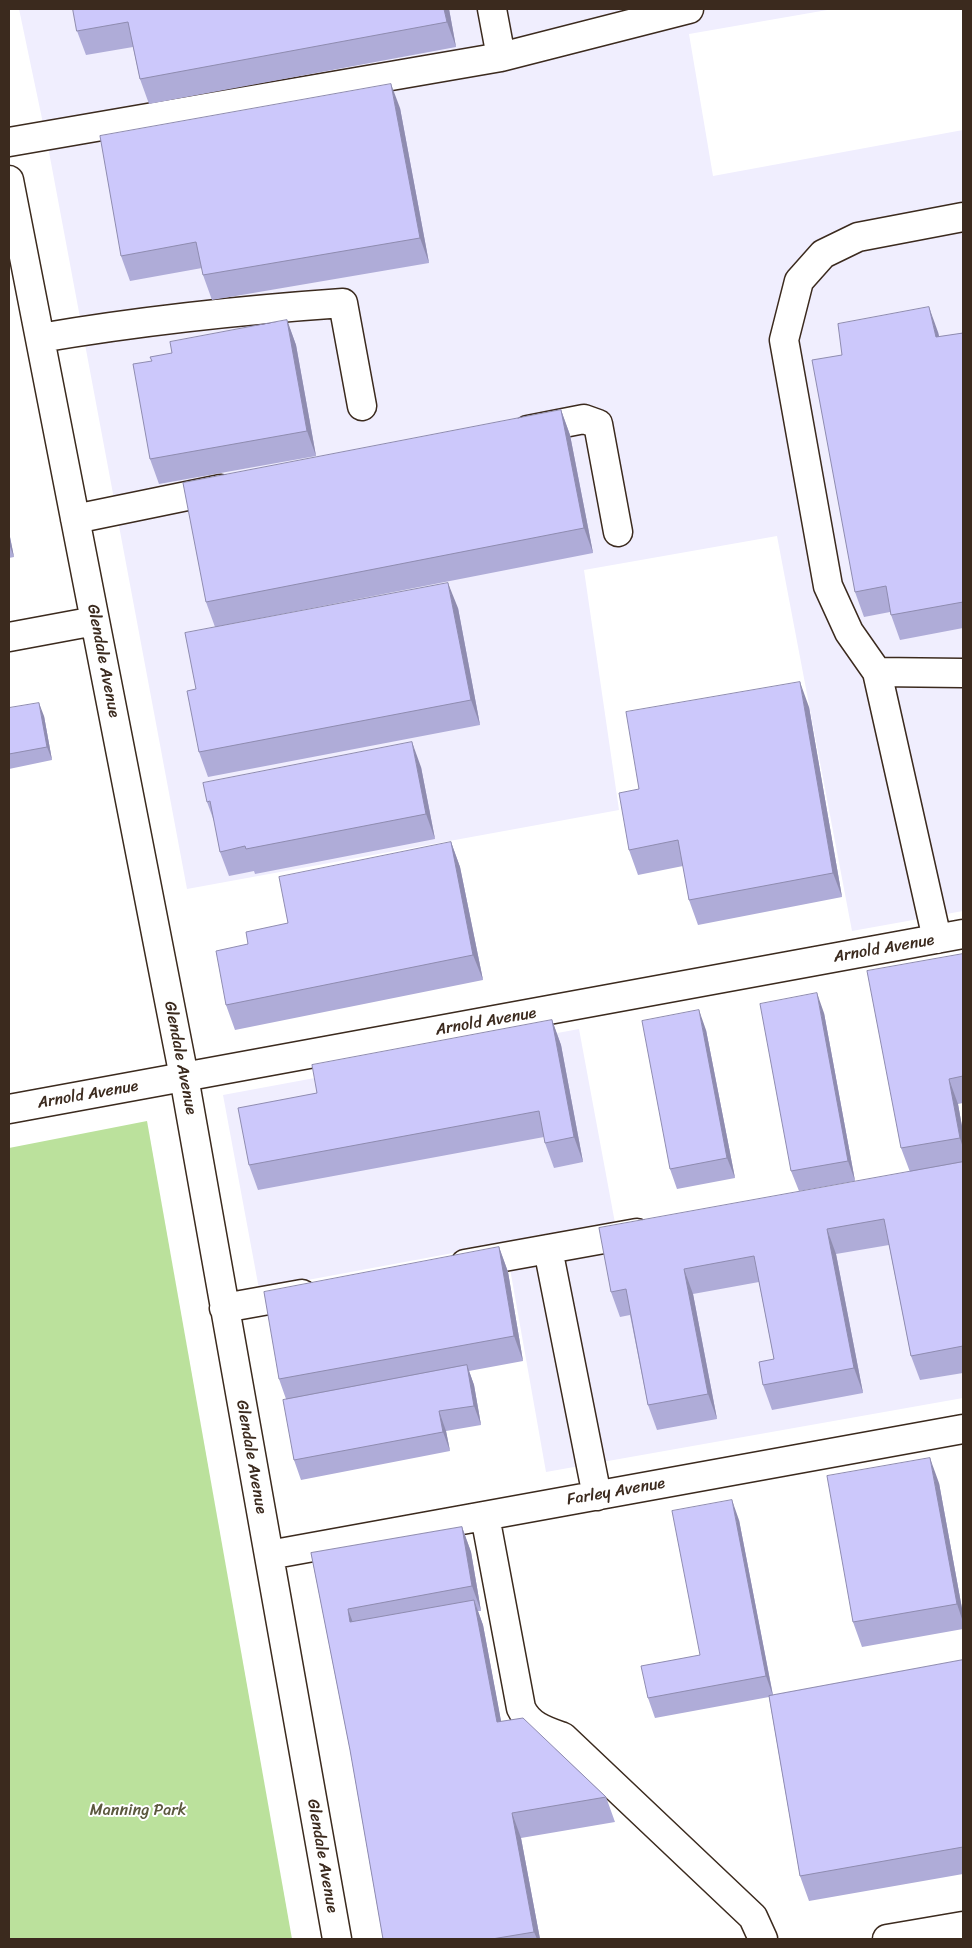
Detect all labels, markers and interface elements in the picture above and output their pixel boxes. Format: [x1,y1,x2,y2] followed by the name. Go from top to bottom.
[83,603,123,719] street label: Glendale Avenue
[832,931,936,967] street label: Arnold Avenue
[160,1000,200,1116] street label: Glendale Avenue
[434,1004,538,1040] street label: Arnold Avenue
[36,1077,140,1113] street label: Arnold Avenue
[232,1399,270,1515] street label: Glendale Avenue
[565,1474,667,1510] street label: Farley Avenue
[303,1798,341,1914] street label: Glendale Avenue
[90,1801,186,1821] park label: Manning Park

